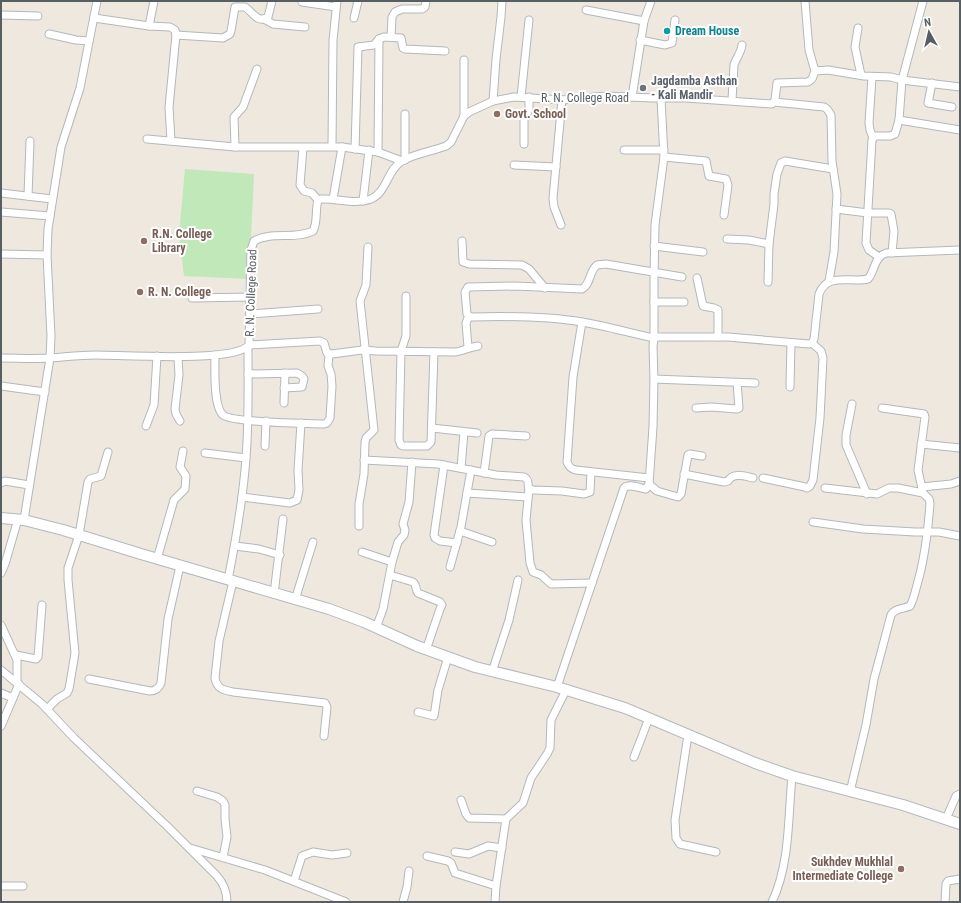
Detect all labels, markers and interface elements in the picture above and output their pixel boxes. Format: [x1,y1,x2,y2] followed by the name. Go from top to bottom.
[909,12,949,52] north arrow
[923,16,932,29] text: N
[675,24,739,38] place label: Dream House
[662,26,672,36] marker: Dream House
[651,74,737,102] place label: Jagdamba Asthan - Kali Mandir
[638,83,648,93] marker: Jagdamba Asthan - Kali Mandir
[541,91,629,105] street label: R. N. College Road
[505,107,566,121] place label: Govt. School
[492,109,502,119] marker: Govt. School
[152,227,212,255] place label: R.N. College Library
[139,236,149,246] marker: R.N. College Library
[242,249,260,337] street label: R. N. College Road
[148,285,211,299] place label: R. N. College
[135,287,145,297] marker: R. N. College
[793,855,893,883] place label: Sukhdev Mukhlal Intermediate College
[896,864,906,874] marker: Sukhdev Mukhlal Intermediate College

